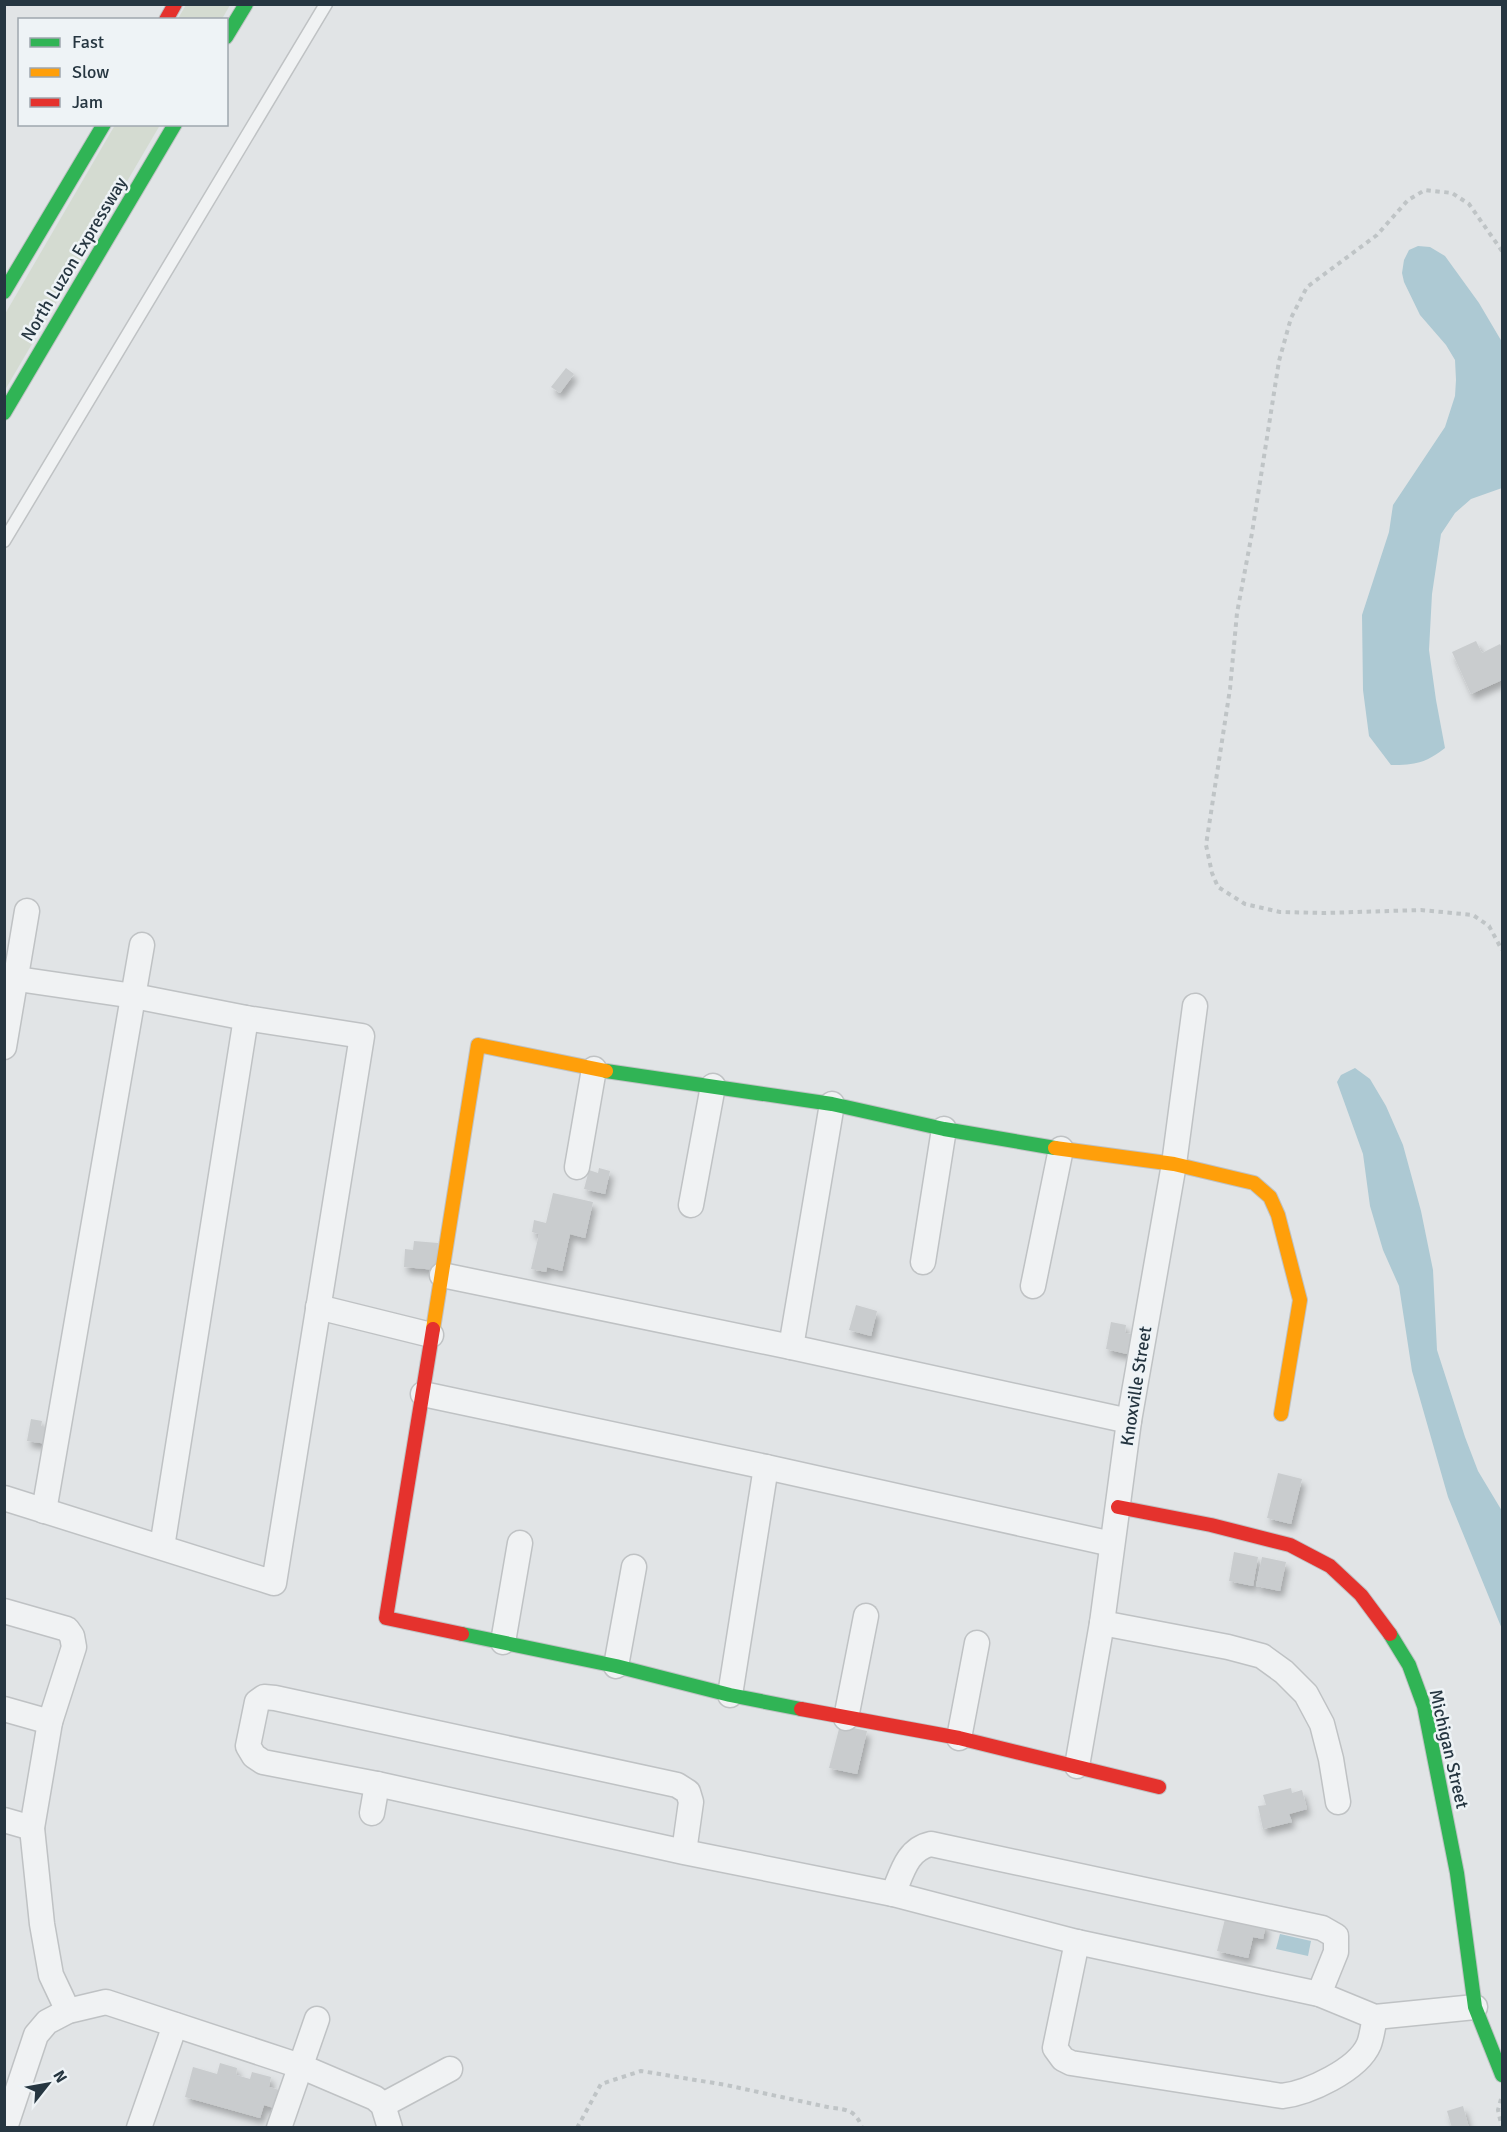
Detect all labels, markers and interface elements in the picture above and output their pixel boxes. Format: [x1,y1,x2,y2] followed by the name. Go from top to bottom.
[18,18,228,126] legend
[72,31,104,53] text: Fast
[72,61,109,83] text: Slow
[72,91,103,113] text: Jam
[16,172,132,345] street label: North Luzon Expressway
[1116,1325,1156,1447] street label: Knoxville Street
[1425,1687,1473,1811] street label: Michigan Street
[18,2054,78,2114] north arrow
[49,2067,71,2087] text: N

